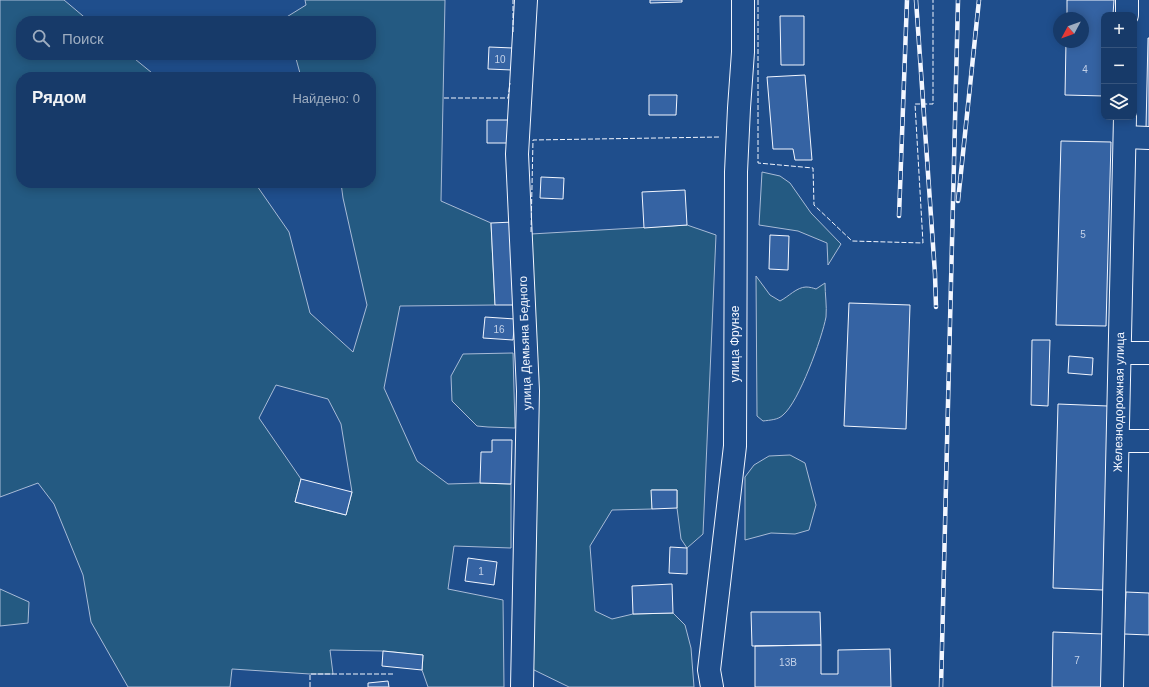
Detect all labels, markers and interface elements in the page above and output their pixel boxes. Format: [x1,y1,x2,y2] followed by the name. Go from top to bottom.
[1053,12,1089,48] north arrow
[1101,12,1137,120] map controls
[1101,12,1137,48] button: +
[16,16,376,60] search box
[30,27,52,49] icon: search
[62,30,104,47] text: Поиск
[1101,48,1137,84] button: −
[494,54,506,65] house number: 10
[1082,64,1088,75] house number: 4
[1101,84,1137,120] button: layers
[32,88,87,107] text: Рядом
[292,91,360,106] text: Найдено: 0
[1080,229,1086,240] house number: 5
[516,275,534,410] street label: улица Демьяна Бедного
[728,305,742,382] street label: улица Фрунзе
[493,324,505,335] house number: 16
[1111,331,1127,472] street label: Железнодорожная улица
[478,566,484,577] house number: 1
[1074,655,1080,666] house number: 7
[779,657,797,668] house number: 13В

